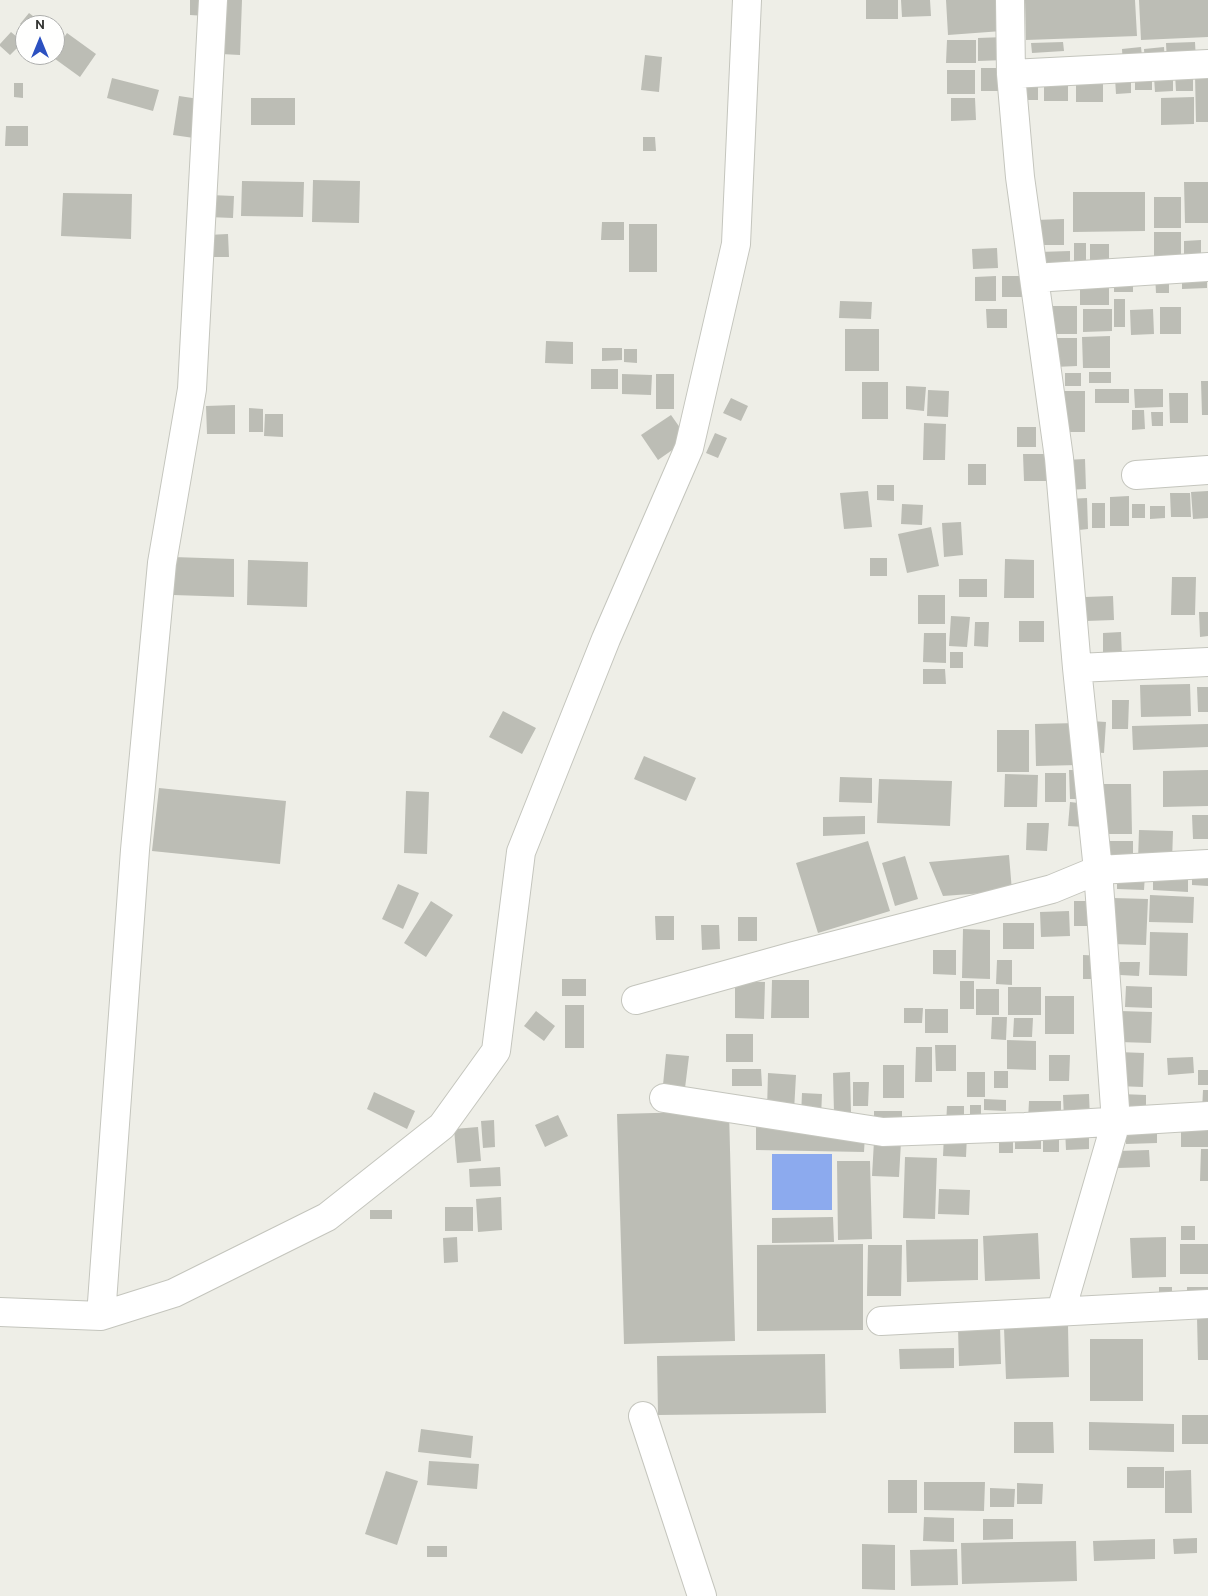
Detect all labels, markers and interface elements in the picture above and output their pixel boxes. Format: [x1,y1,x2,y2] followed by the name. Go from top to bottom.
[15,15,65,65] north arrow
[35,17,45,34] text: N

